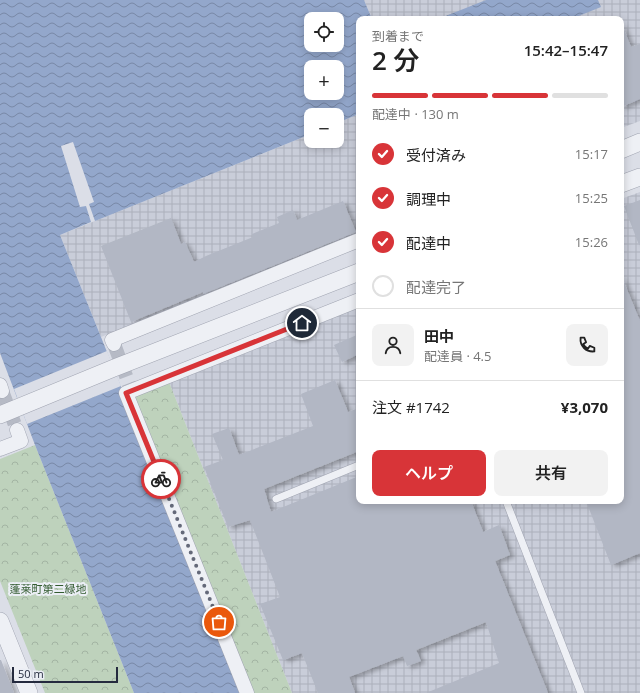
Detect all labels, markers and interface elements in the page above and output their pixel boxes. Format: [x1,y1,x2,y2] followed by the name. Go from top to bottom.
[304,12,344,148] map controls
[304,12,344,52] button: locate
[372,27,424,45] text: 到着まで
[524,40,608,60] text: 15:42–15:47
[372,42,420,78] text: 2 分
[304,60,344,100] button: +
[372,105,459,123] text: 配達中 · 130 m
[304,108,344,148] button: −
[372,143,394,165] icon: check
[406,145,466,165] text: 受付済み
[575,145,608,163] text: 15:17
[372,187,394,209] icon: check
[406,189,451,209] text: 調理中
[575,189,608,207] text: 15:25
[372,231,394,253] icon: check
[406,233,451,253] text: 配達中
[575,233,608,251] text: 15:26
[406,277,466,297] text: 配達完了
[285,306,319,340] pin
[291,312,313,334] icon: home
[372,324,414,366] button: person
[566,324,608,366] button: phone
[424,326,454,346] text: 田中
[424,347,491,365] text: 配達員 · 4.5
[372,397,450,417] text: 注文 #1742
[561,397,608,417] text: ¥3,070
[372,450,486,496] button: ヘルプ
[494,450,608,496] button: 共有
[141,459,181,499] courier
[150,468,172,490] icon: bike
[10,581,87,596] park label: 蓬莱町第二緑地
[202,605,236,639] pin
[208,611,230,633] icon: bag
[12,665,118,684] scale bar
[18,666,44,681] text: 50 m

